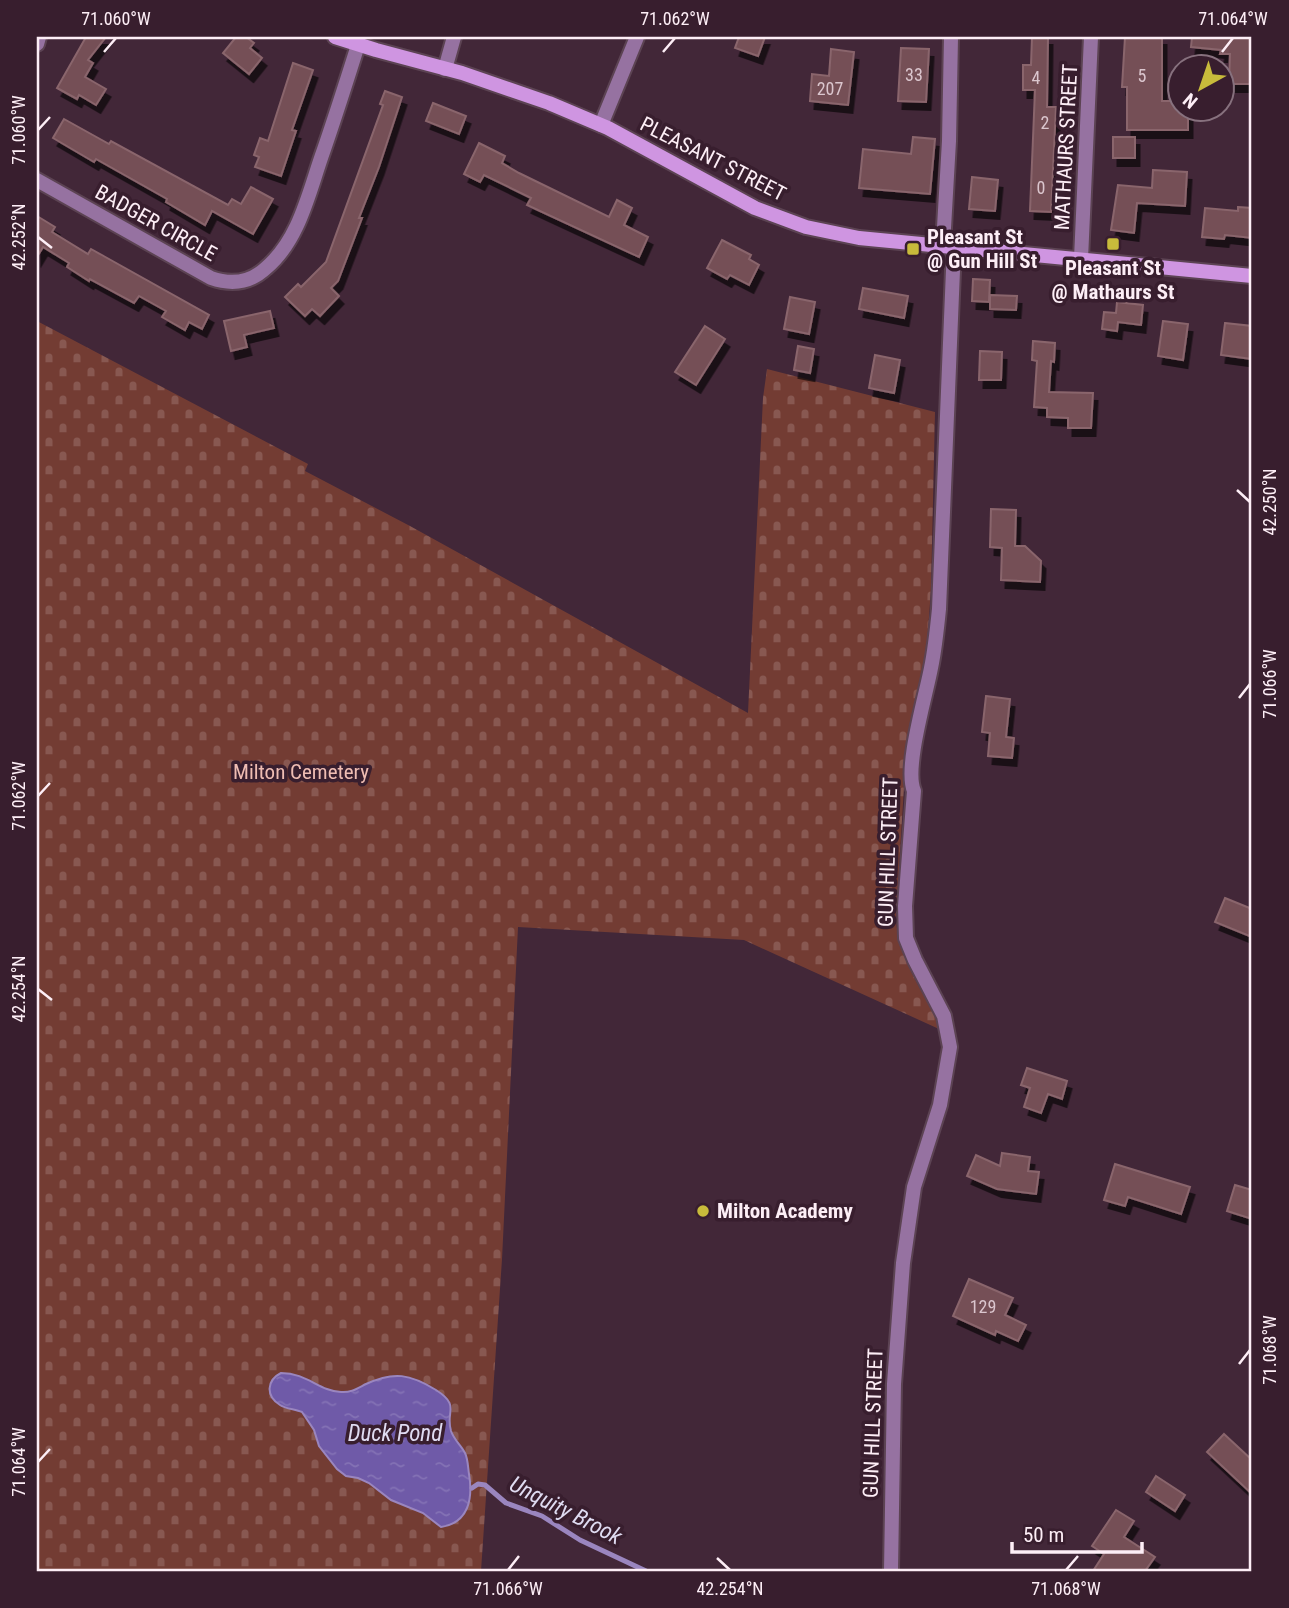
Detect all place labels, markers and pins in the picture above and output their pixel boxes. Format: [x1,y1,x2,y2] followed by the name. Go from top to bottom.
[927,225,1037,273] place label: Pleasant St @ Gun Hill St
[1105,236,1121,252] marker: Pleasant St @ Mathaurs St
[905,241,921,257] marker: Pleasant St @ Gun Hill St
[1052,256,1174,304] place label: Pleasant St @ Mathaurs St
[717,1199,853,1223] place label: Milton Academy
[695,1203,711,1219] marker: Milton Academy

